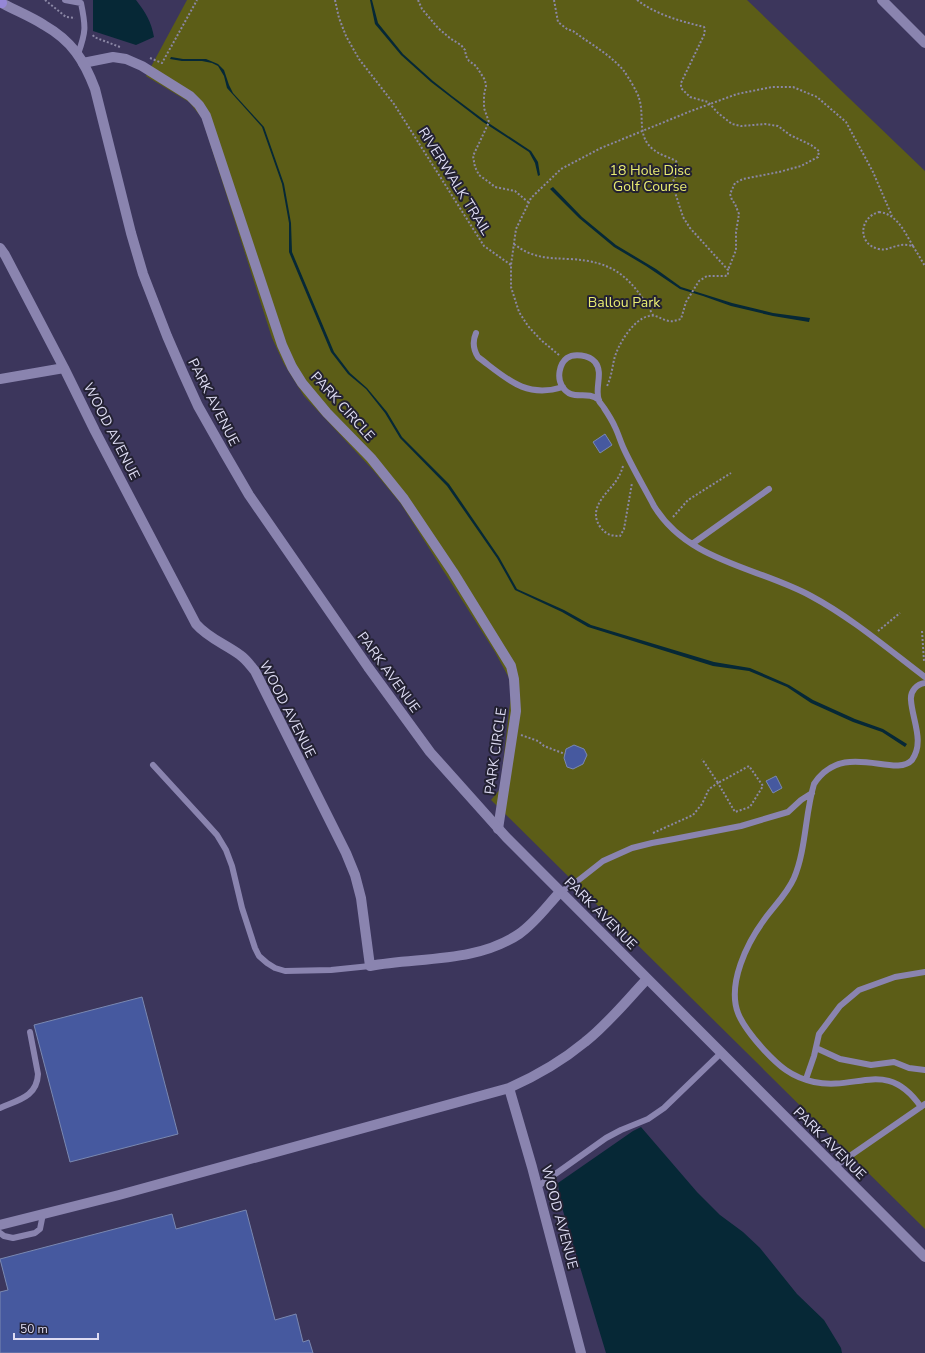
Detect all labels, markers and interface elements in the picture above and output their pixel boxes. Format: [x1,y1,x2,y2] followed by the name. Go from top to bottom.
[414,124,496,239] street label: RIVERWALK TRAIL
[610,161,691,196] park label: 18 Hole Disc Golf Course
[588,293,661,312] park label: Ballou Park
[183,355,244,449] street label: PARK AVENUE
[306,368,379,445] street label: PARK CIRCLE
[79,379,144,483] street label: WOOD AVENUE
[353,628,424,717] street label: PARK AVENUE
[255,657,320,761] street label: WOOD AVENUE
[480,707,511,796] street label: PARK CIRCLE
[560,873,641,954] street label: PARK AVENUE
[789,1103,870,1184] street label: PARK AVENUE
[537,1163,582,1271] street label: WOOD AVENUE
[14,1315,98,1341] scale bar
[20,1321,48,1337] text: 50 m

